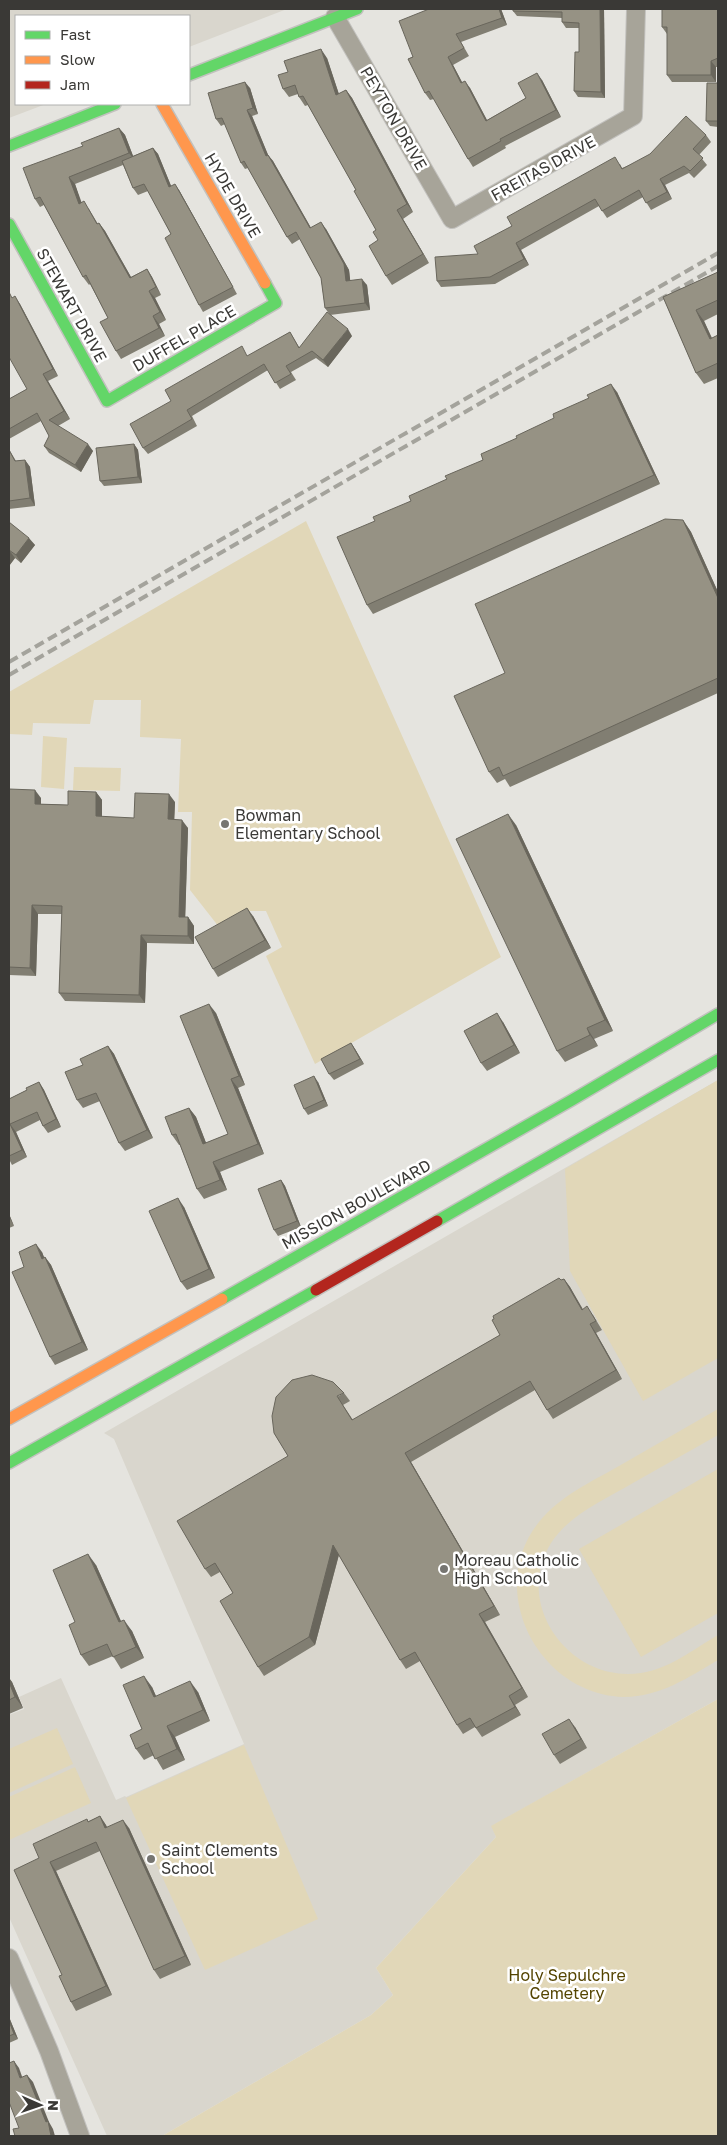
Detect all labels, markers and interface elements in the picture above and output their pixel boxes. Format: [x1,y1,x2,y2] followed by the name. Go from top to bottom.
[15,15,190,105] legend
[60,25,91,43] text: Fast
[60,50,95,68] text: Slow
[356,63,432,173] street label: PEYTON DRIVE
[60,75,90,93] text: Jam
[487,131,599,205] street label: FREITAS DRIVE
[201,149,265,241] street label: HYDE DRIVE
[32,245,112,365] street label: STEWART DRIVE
[129,300,239,376] street label: DUFFEL PLACE
[235,805,380,843] place label: Bowman Elementary School
[219,818,231,830] marker: Bowman Elementary School
[278,1155,434,1253] street label: MISSION BOULEVARD
[454,1550,579,1588] place label: Moreau Catholic High School
[438,1563,450,1575] marker: Moreau Catholic High School
[161,1840,278,1878] place label: Saint Clements School
[145,1853,157,1865] marker: Saint Clements School
[508,1965,626,2003] park label: Holy Sepulchre Cemetery
[15,2080,65,2130] north arrow
[45,2100,62,2111] text: N

